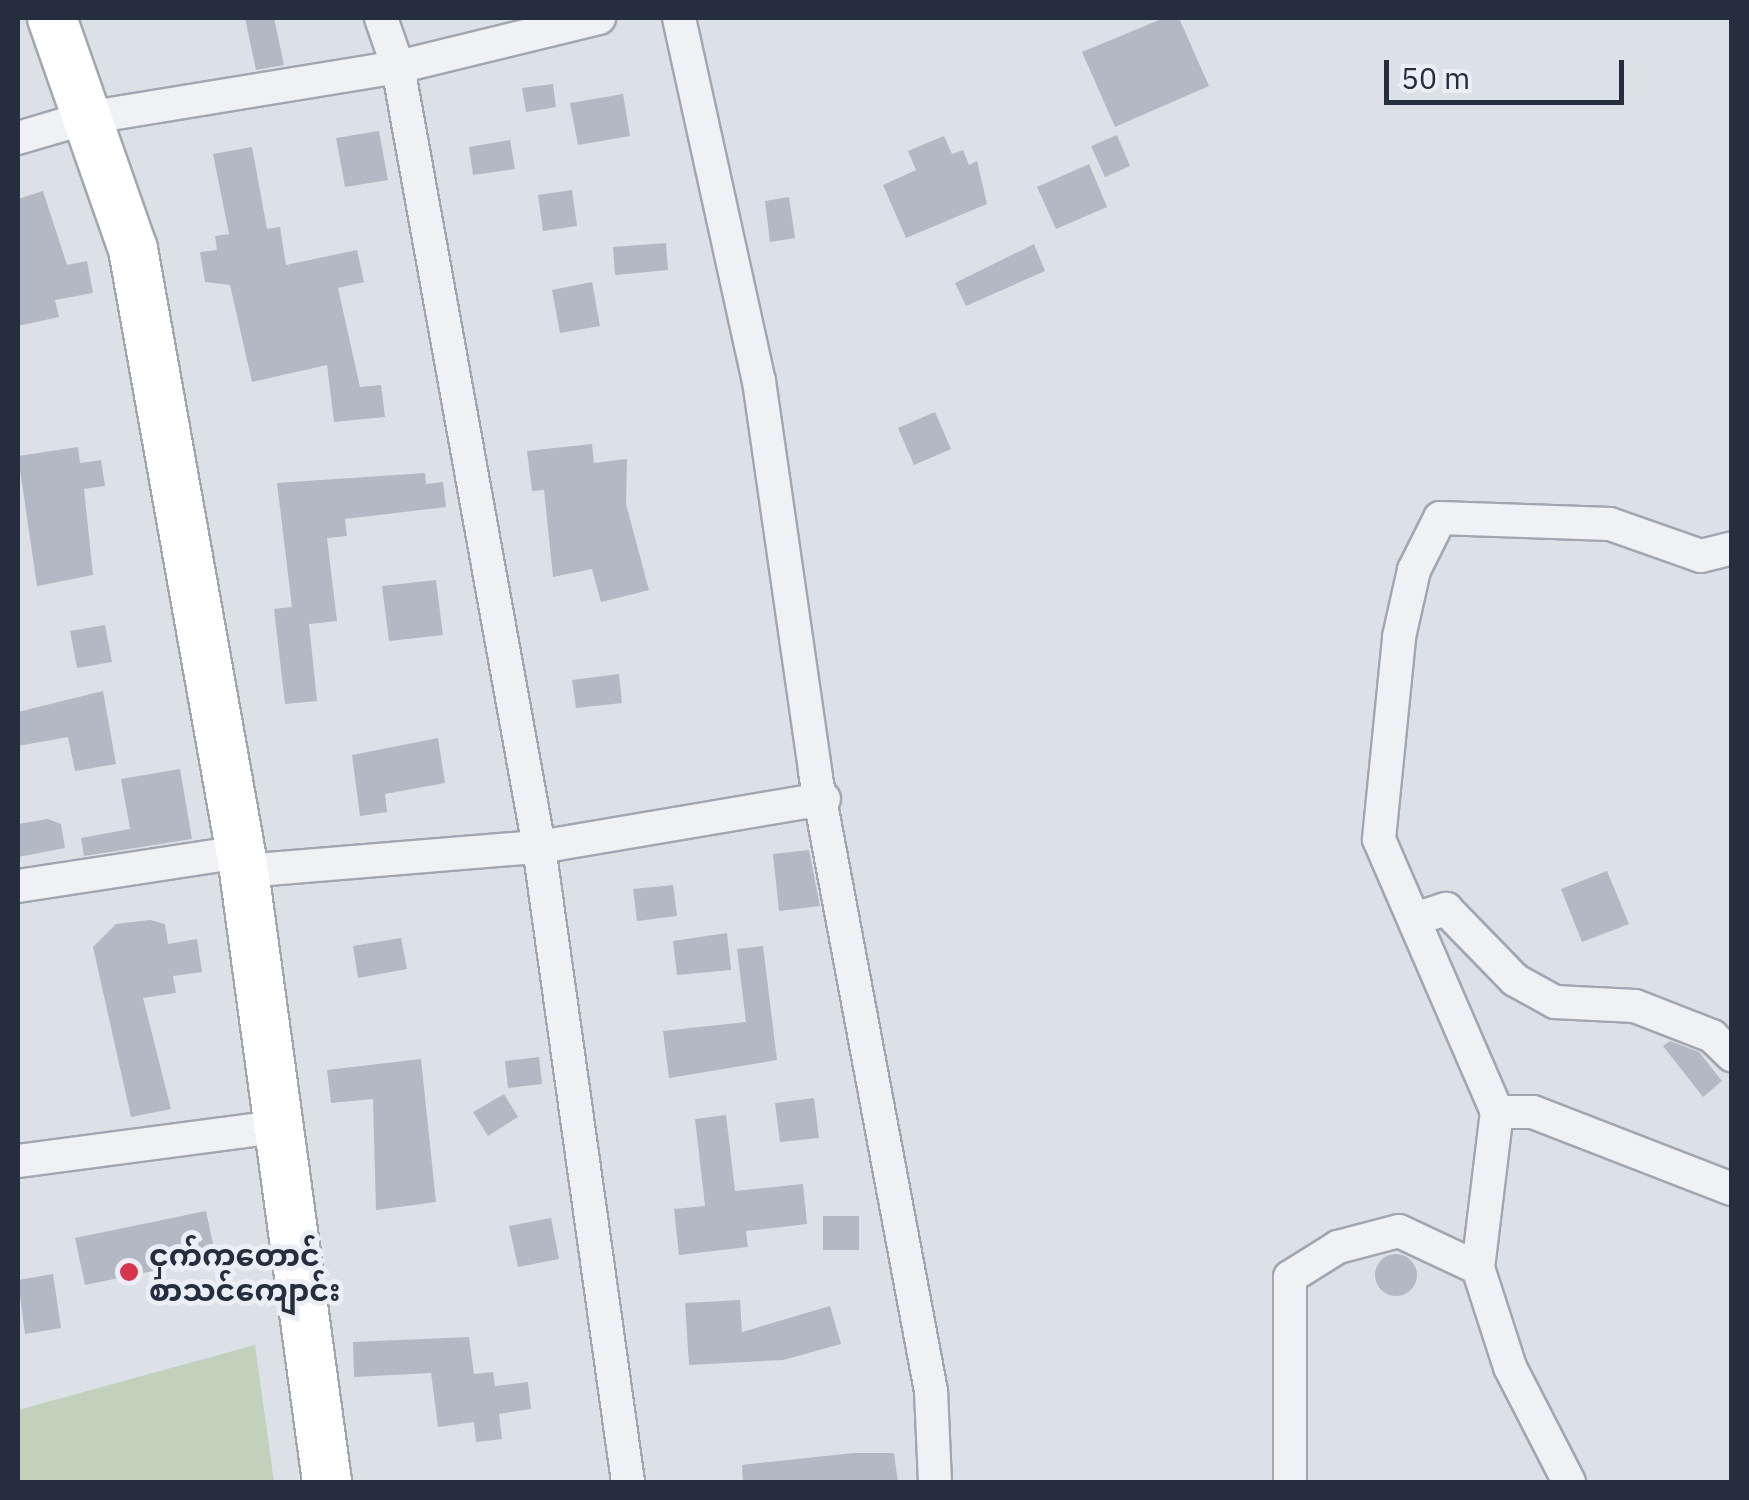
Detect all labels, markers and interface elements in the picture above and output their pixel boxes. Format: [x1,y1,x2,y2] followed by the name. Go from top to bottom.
[1389,40,1629,102] scale bar
[1401,58,1470,97] text: 50 m
[149,1237,341,1308] place label: ငှက်ကတောင် စာသင်ကျောင်း
[118,1261,140,1283] marker: ငှက်ကတောင် စာသင်ကျောင်း

